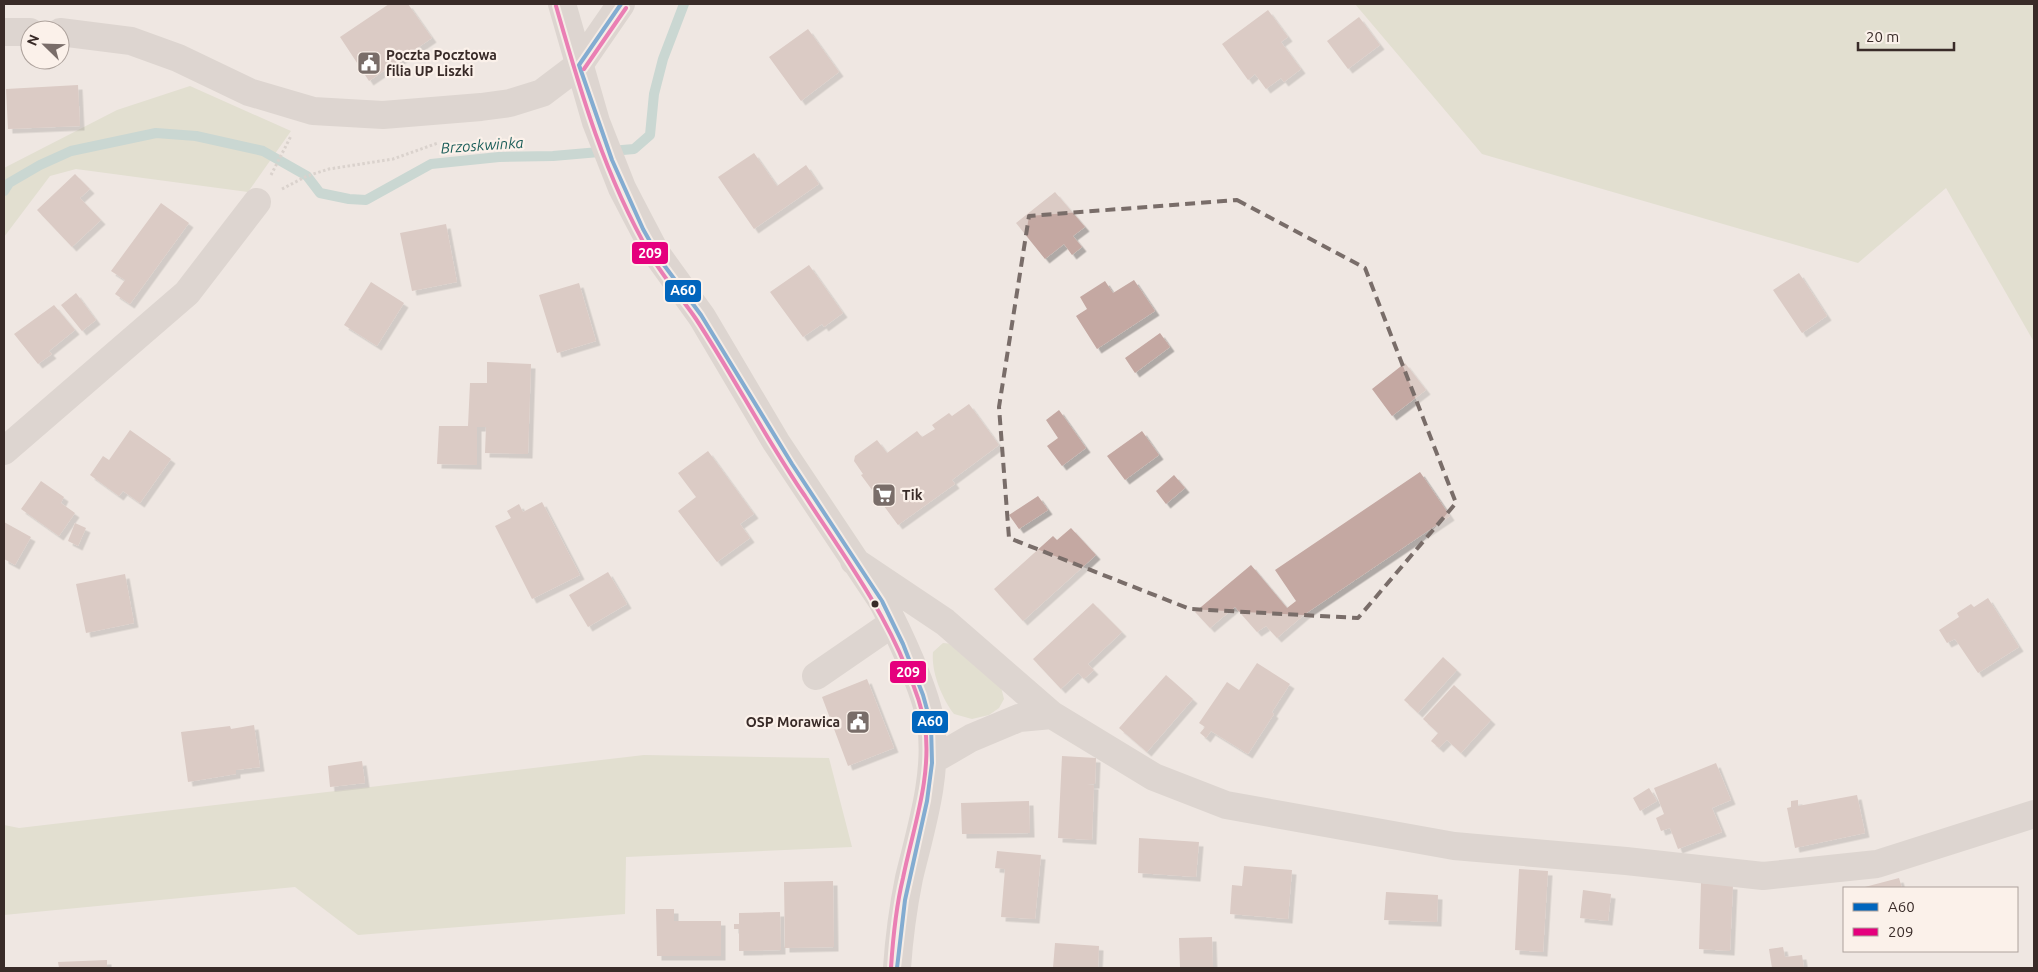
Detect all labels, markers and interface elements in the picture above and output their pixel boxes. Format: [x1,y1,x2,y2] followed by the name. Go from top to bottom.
[20,20,70,70] north arrow
[1858,20,1954,52] scale bar
[1866,28,1899,45] text: 20 m
[24,32,42,48] text: N
[386,47,497,79] place label: Poczta Pocztowa filia UP Liszki
[356,50,382,76] public building icon: Poczta Pocztowa filia UP Liszki
[440,134,524,156] water label: Brzoskwinka
[631,241,669,265] line badge: 209
[638,245,662,261] text: 209
[664,279,702,303] line badge: A60
[670,282,696,298] text: A60
[871,482,897,508] supermarket icon: Tik
[902,487,923,503] place label: Tik
[870,599,880,609] unlabelled marker
[889,660,927,684] line badge: 209
[896,664,920,680] text: 209
[845,709,871,735] public building icon: OSP Morawica
[911,710,949,734] line badge: A60
[917,713,943,729] text: A60
[746,714,840,730] place label: OSP Morawica
[1843,887,2018,952] legend
[1888,898,1915,915] text: A60
[1888,923,1913,940] text: 209

